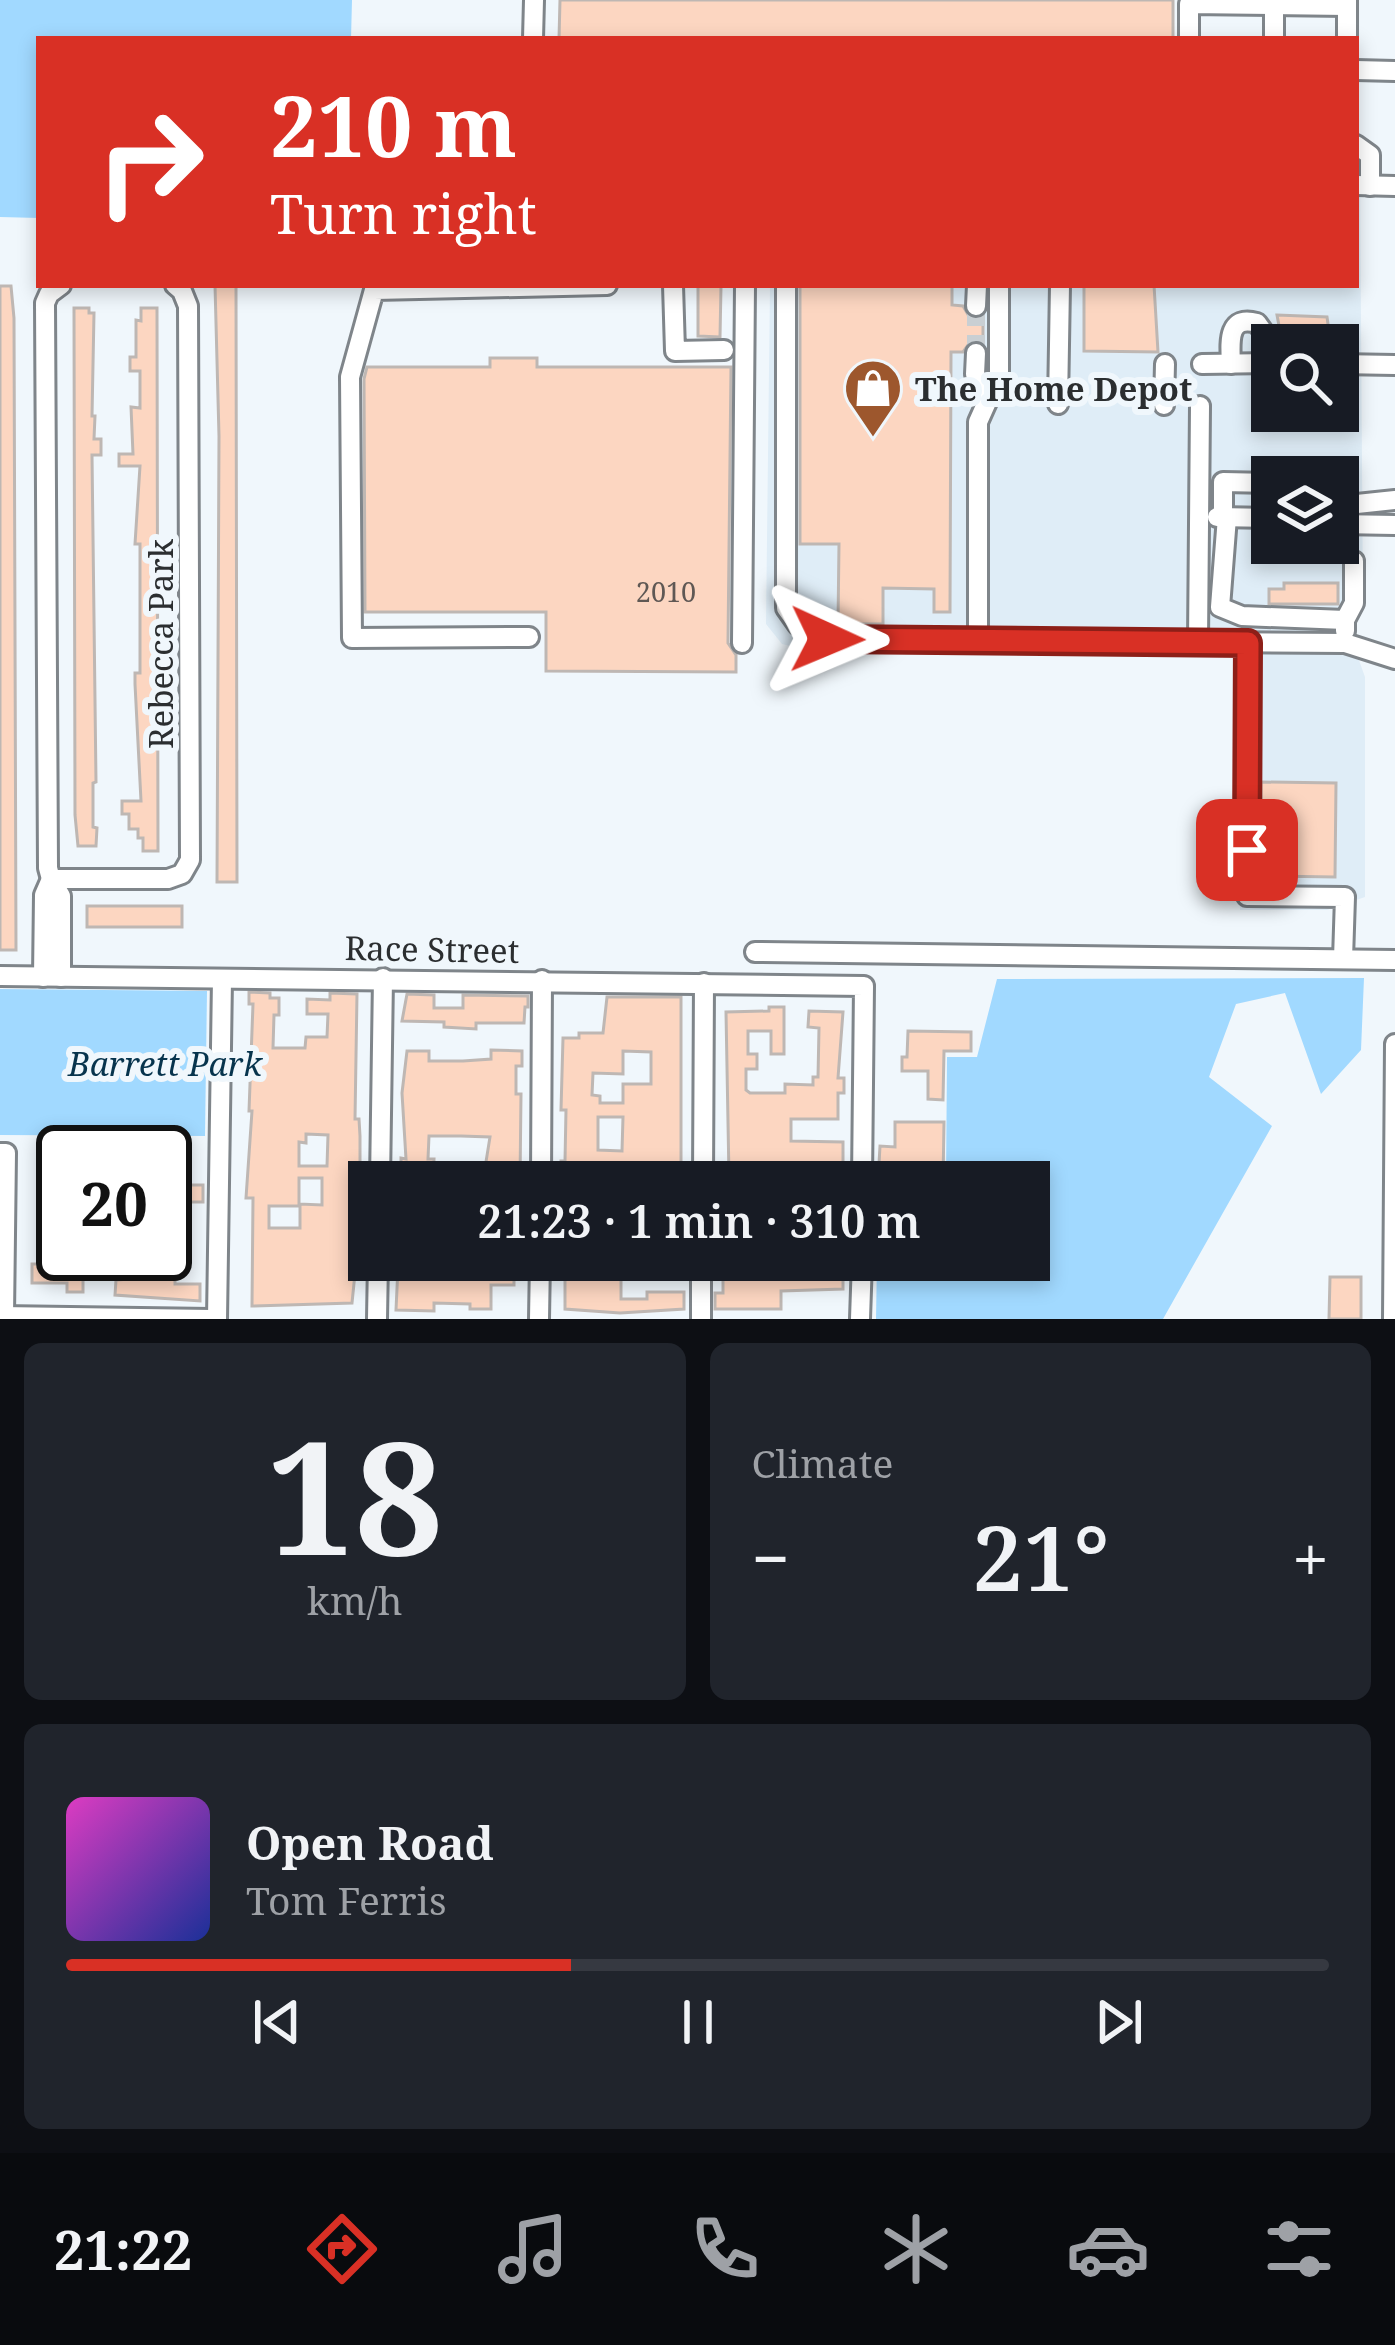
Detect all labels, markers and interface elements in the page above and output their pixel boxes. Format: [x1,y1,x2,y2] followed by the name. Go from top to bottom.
[270,67,517,182] text: 210 m
[72,84,228,240] icon: right
[270,176,537,250] text: Turn right
[1251,324,1359,564] map controls
[1251,324,1359,432] button: search
[842,357,904,439] shop icon: The Home Depot
[915,366,1192,411] place label: The Home Depot
[1251,456,1359,564] button: layers
[138,538,183,749] street label: Rebecca Park
[636,573,696,610] house number: 2010
[764,576,890,702] position arrow
[1196,799,1298,901] pin
[1214,817,1280,883] icon: arrive
[344,925,520,973] street label: Race Street
[67,1041,263,1086] park label: Barrett Park
[36,1125,192,1281] speed limit sign: 20
[477,1190,921,1251] text: 21:23 · 1 min · 310 m
[267,1388,443,1601] text: 18
[752,1436,893,1489] text: Climate
[972,1495,1110,1617] text: 21°
[752,1512,790,1602] text: −
[1292,1512,1329,1602] text: +
[307,1573,403,1626] text: km/h
[246,1812,494,1873] text: Open Road
[246,1873,447,1926] text: Tom Ferris
[244,1989,310,2055] icon: previous
[665,1989,731,2055] icon: pause
[1086,1989,1152,2055] icon: next
[300,2207,384,2291] icon: directions
[491,2207,575,2291] icon: music
[683,2207,767,2291] icon: phone
[874,2207,958,2291] icon: climate
[1066,2207,1150,2291] icon: car
[1257,2207,1341,2291] icon: filters
[54,2212,192,2286] text: 21:22

